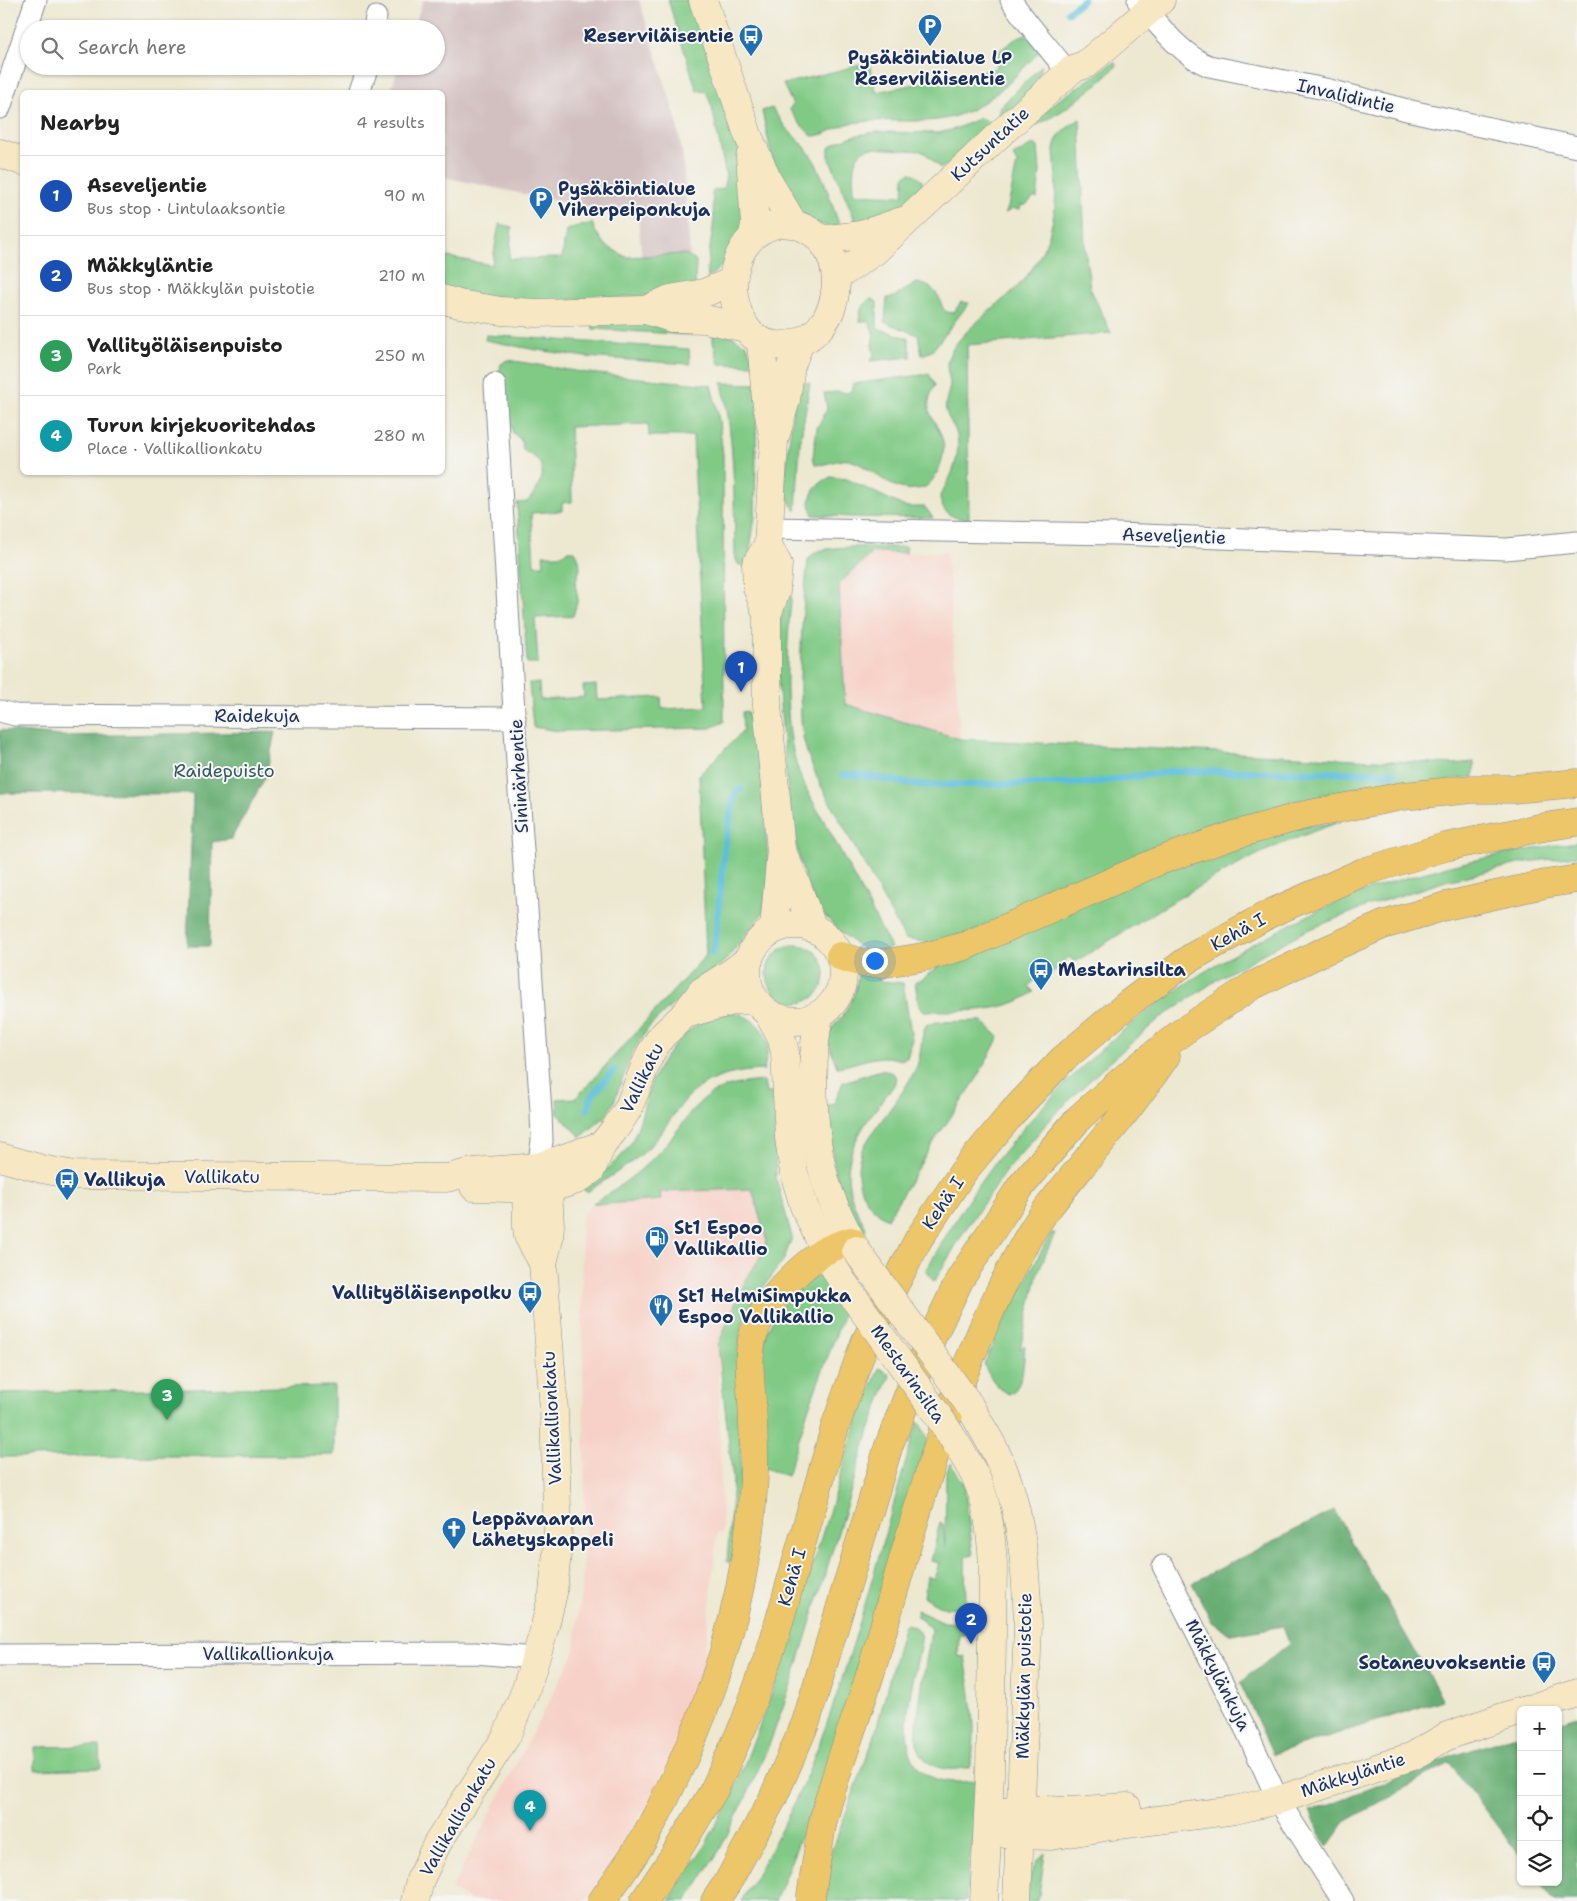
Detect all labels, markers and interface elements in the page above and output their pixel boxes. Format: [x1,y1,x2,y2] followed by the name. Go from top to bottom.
[917,13,943,47] parking icon: Pysäköintialue LP Reserviläisentie
[20,20,445,75] search box
[738,23,764,57] bus stop icon: Reserviläisentie
[584,24,734,48] place label: Reserviläisentie
[38,34,66,62] icon: search
[78,35,187,60] text: Search here
[848,46,1012,91] place label: Pysäköintialue LP Reserviläisentie
[1294,73,1398,119] street label: Invalidintie
[945,101,1035,187] street label: Kutsuntatie
[40,109,120,137] text: Nearby
[356,112,425,133] text: 4 results
[87,173,207,198] text: Aseveljentie
[558,177,711,222] place label: Pysäköintialue Viherpeiponkuja
[52,185,60,206] text: 1
[384,185,425,206] text: 90 m
[528,186,554,220] parking icon: Pysäköintialue Viherpeiponkuja
[87,198,286,219] text: Bus stop · Lintulaaksontie
[87,253,213,278] text: Mäkkyläntie
[50,265,62,286] text: 2
[378,265,425,286] text: 210 m
[87,278,315,299] text: Bus stop · Mäkkylän puistotie
[87,333,283,358] text: Vallityöläisenpuisto
[50,345,62,366] text: 3
[374,345,425,366] text: 250 m
[87,358,121,379] text: Park
[87,413,316,438] text: Turun kirjekuoritehdas
[50,425,62,446] text: 4
[373,425,425,446] text: 280 m
[87,438,262,459] text: Place · Vallikallionkatu
[1122,522,1226,550] street label: Aseveljentie
[725,651,757,692] pin: 1
[214,704,300,728] street label: Raidekuja
[504,718,534,834] street label: Sininärhentie
[173,759,275,783] park label: Raidepuisto
[1206,907,1270,957] street label: Kehä I
[862,948,888,974] your location
[1028,957,1054,991] bus stop icon: Mestarinsilta
[1058,958,1187,982] place label: Mestarinsilta
[615,1039,669,1117] street label: Vallikatu
[184,1165,260,1189] street label: Vallikatu
[54,1167,80,1201] bus stop icon: Vallikuja
[84,1168,166,1192] place label: Vallikuja
[916,1172,970,1234] street label: Kehä I
[674,1216,768,1261] place label: St1 Espoo Vallikallio
[644,1225,670,1259] fuel station icon: St1 Espoo Vallikallio
[517,1280,543,1314] bus stop icon: Vallityöläisenpolku
[332,1281,512,1305] place label: Vallityöläisenpolku
[678,1284,852,1329] place label: St1 HelmiSimpukka Espoo Vallikallio
[648,1293,674,1327] restaurant icon: St1 HelmiSimpukka Espoo Vallikallio
[865,1320,951,1428] street label: Mestarinsilta
[537,1350,567,1486] street label: Vallikallionkatu
[151,1379,183,1420] pin: 3
[472,1507,614,1552] place label: Leppävaaran Lähetyskappeli
[441,1516,467,1550] church icon: Leppävaaran Lähetyskappeli
[772,1545,812,1609] street label: Kehä I
[1011,1593,1037,1759] street label: Mäkkylän puistotie
[955,1603,987,1644] pin: 2
[1180,1615,1256,1735] street label: Mäkkylänkuja
[202,1642,334,1666] street label: Vallikallionkuja
[1531,1650,1557,1684] bus stop icon: Sotaneuvoksentie
[1359,1651,1526,1675] place label: Sotaneuvoksentie
[1517,1706,1562,1886] map controls
[1517,1706,1562,1751] button: +
[1298,1747,1408,1803] street label: Mäkkyläntie
[1517,1751,1562,1796] button: −
[414,1753,502,1881] street label: Vallikallionkatu
[514,1790,546,1831] pin: 4
[1517,1796,1562,1841] button: locate
[1517,1841,1562,1886] button: layers

